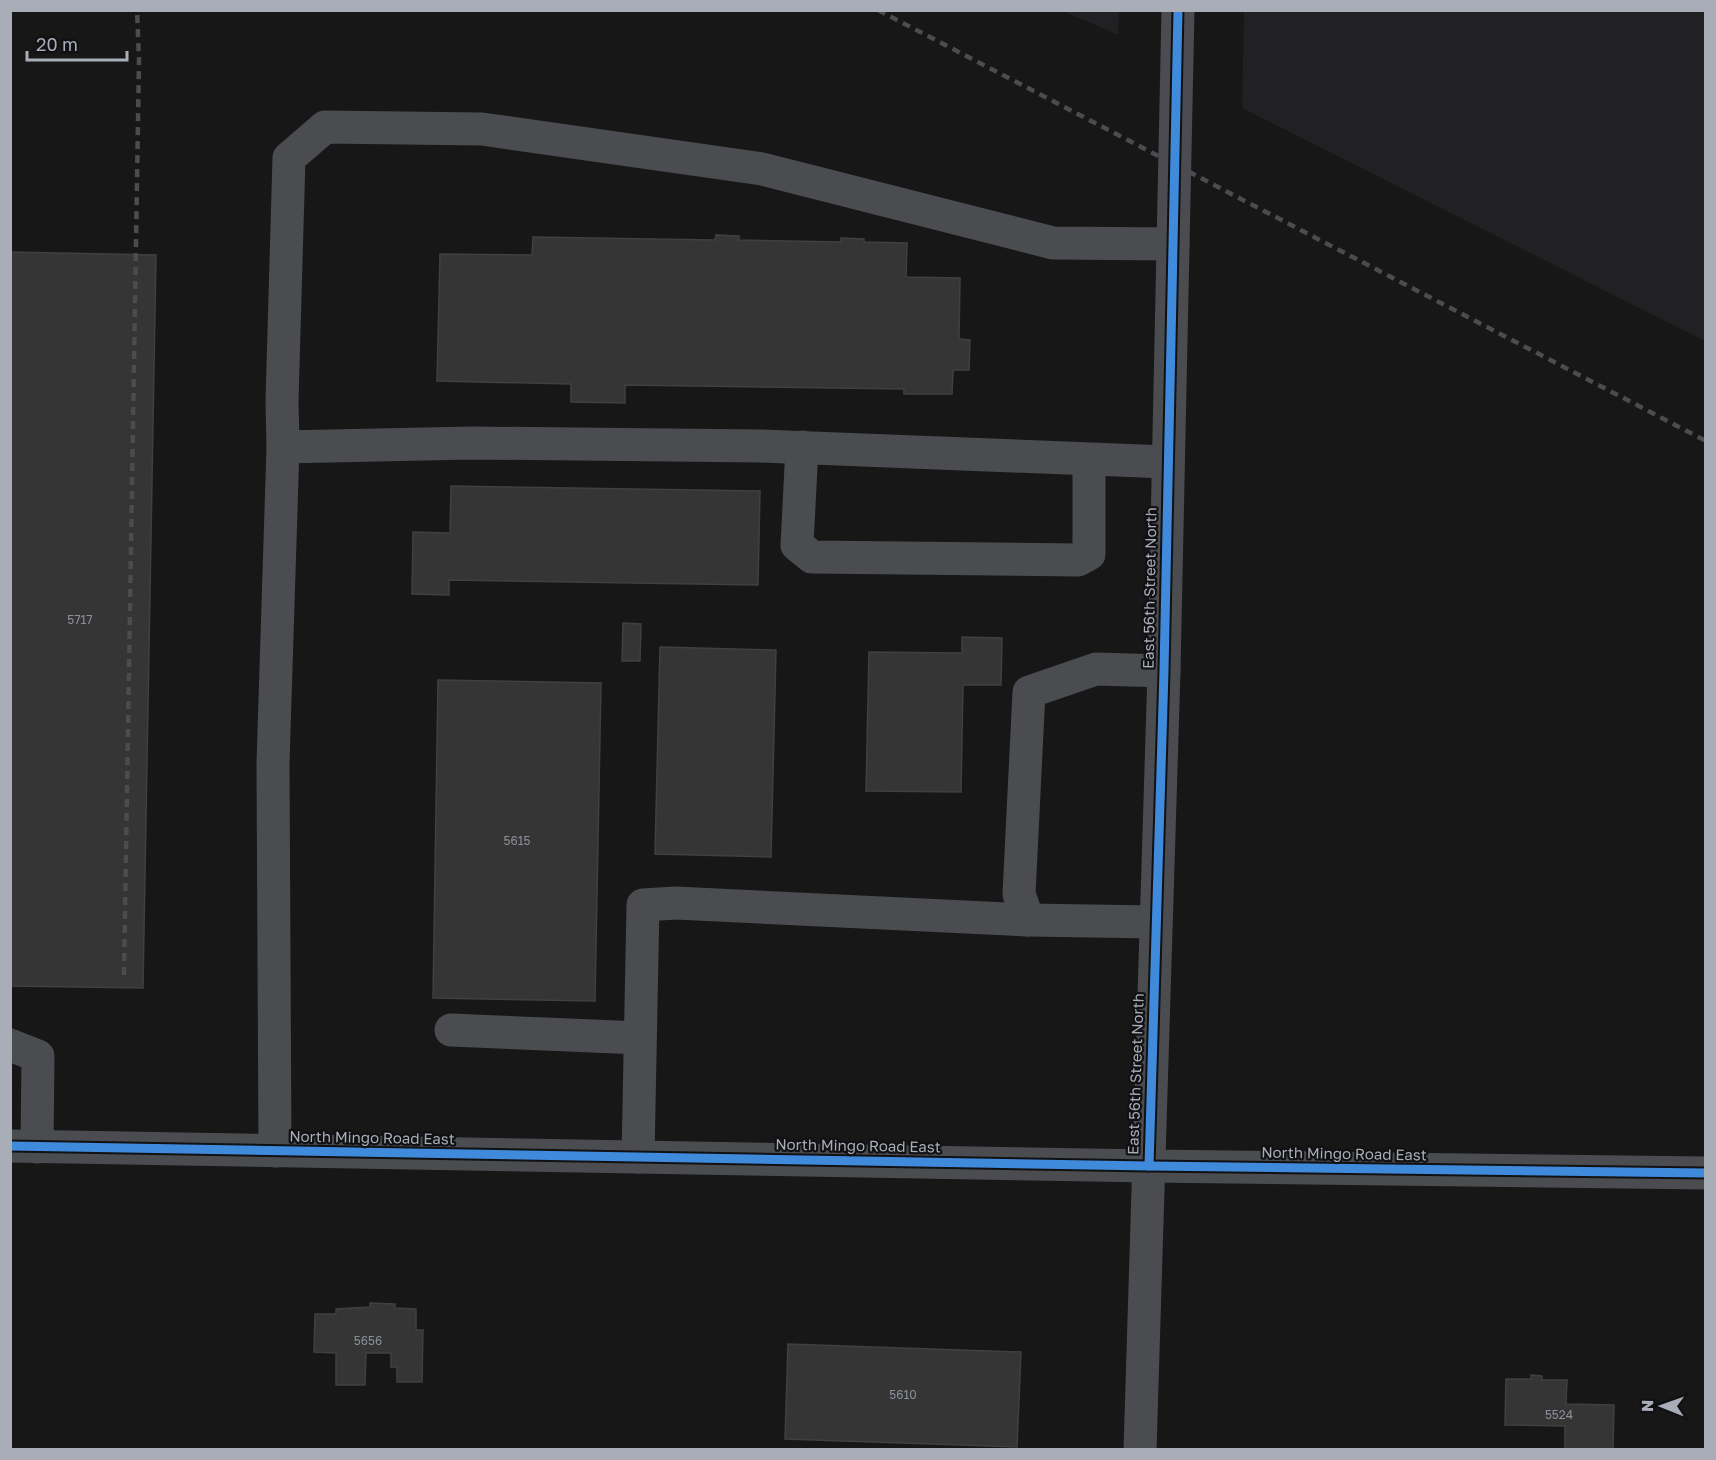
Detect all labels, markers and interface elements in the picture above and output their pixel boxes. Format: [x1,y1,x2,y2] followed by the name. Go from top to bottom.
[27,24,128,62] scale bar
[36,33,78,55] text: 20 m
[1139,507,1159,669] street label: East 56th Street North
[67,612,93,627] house number: 5717
[503,833,531,848] house number: 5615
[1123,993,1147,1155] street label: East 56th Street North
[289,1127,455,1147] street label: North Mingo Road East
[775,1135,941,1155] street label: North Mingo Road East
[1261,1143,1427,1163] street label: North Mingo Road East
[354,1333,382,1348] house number: 5656
[1632,1376,1692,1436] north arrow
[889,1387,917,1402] house number: 5610
[1637,1399,1657,1412] text: N
[1545,1407,1573,1422] house number: 5524

